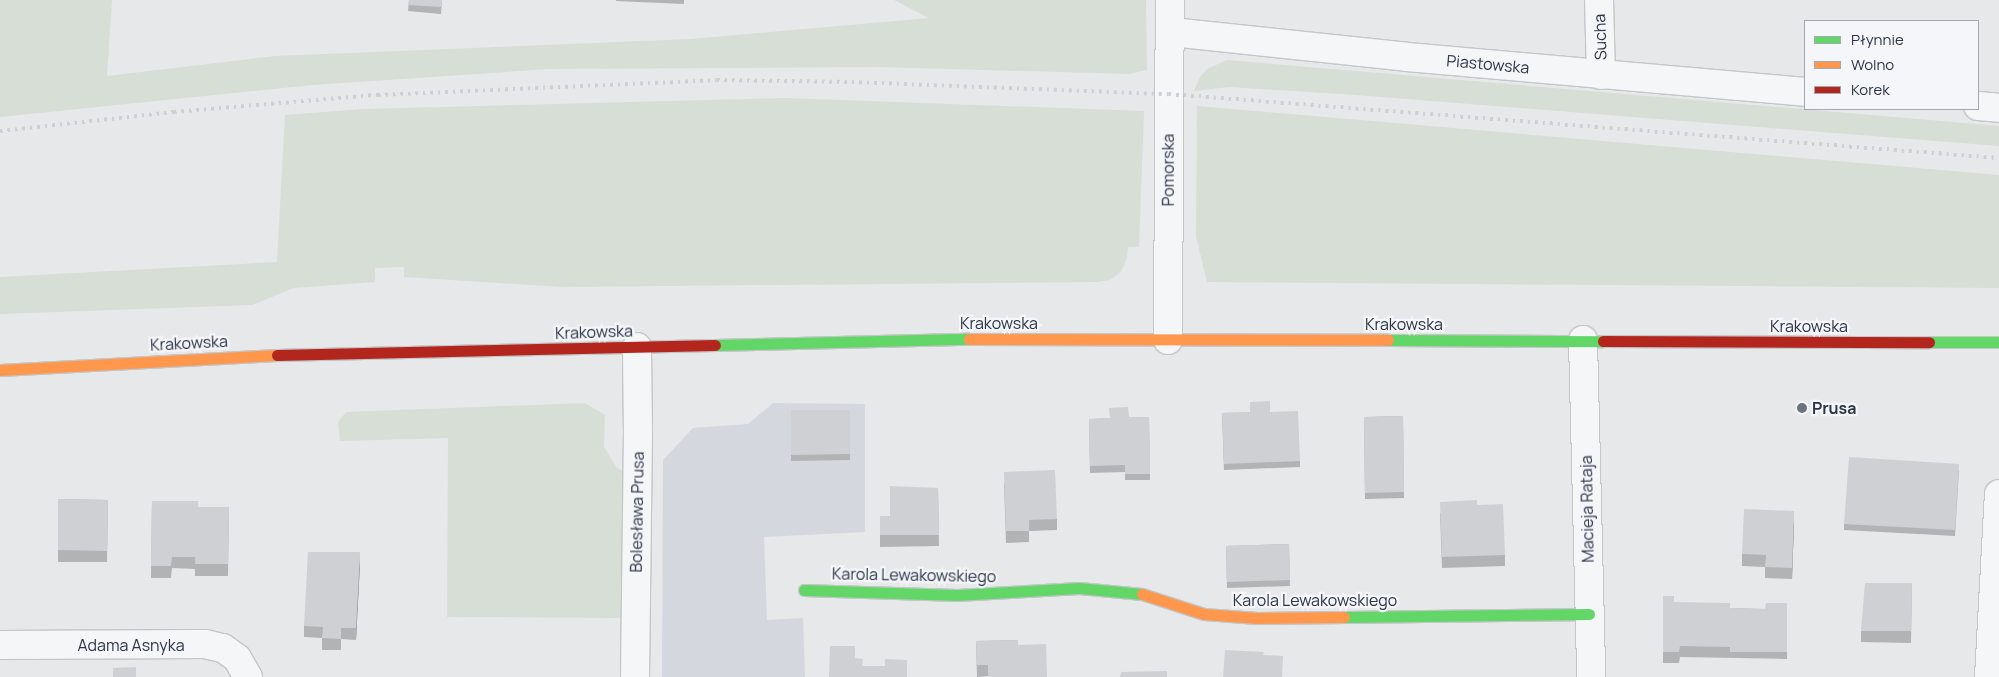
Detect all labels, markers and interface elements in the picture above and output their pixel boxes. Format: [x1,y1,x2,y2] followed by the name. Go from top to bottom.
[1590,13,1610,61] street label: Sucha
[1804,20,1979,110] legend
[1851,29,1904,50] text: Płynnie
[1446,51,1530,77] street label: Piastowska
[1851,54,1894,75] text: Wolno
[1851,79,1890,100] text: Korek
[1158,134,1178,206] street label: Pomorska
[960,313,1038,333] street label: Krakowska
[1365,314,1443,334] street label: Krakowska
[1770,316,1848,336] street label: Krakowska
[555,321,633,343] street label: Krakowska
[150,331,228,355] street label: Krakowska
[1812,398,1856,418] place label: Prusa
[1796,402,1808,414] marker: Prusa
[626,451,648,573] street label: Bolesława Prusa
[1576,455,1598,563] street label: Macieja Rataja
[832,564,996,586] street label: Karola Lewakowskiego
[1233,590,1397,610] street label: Karola Lewakowskiego
[77,635,185,655] street label: Adama Asnyka

